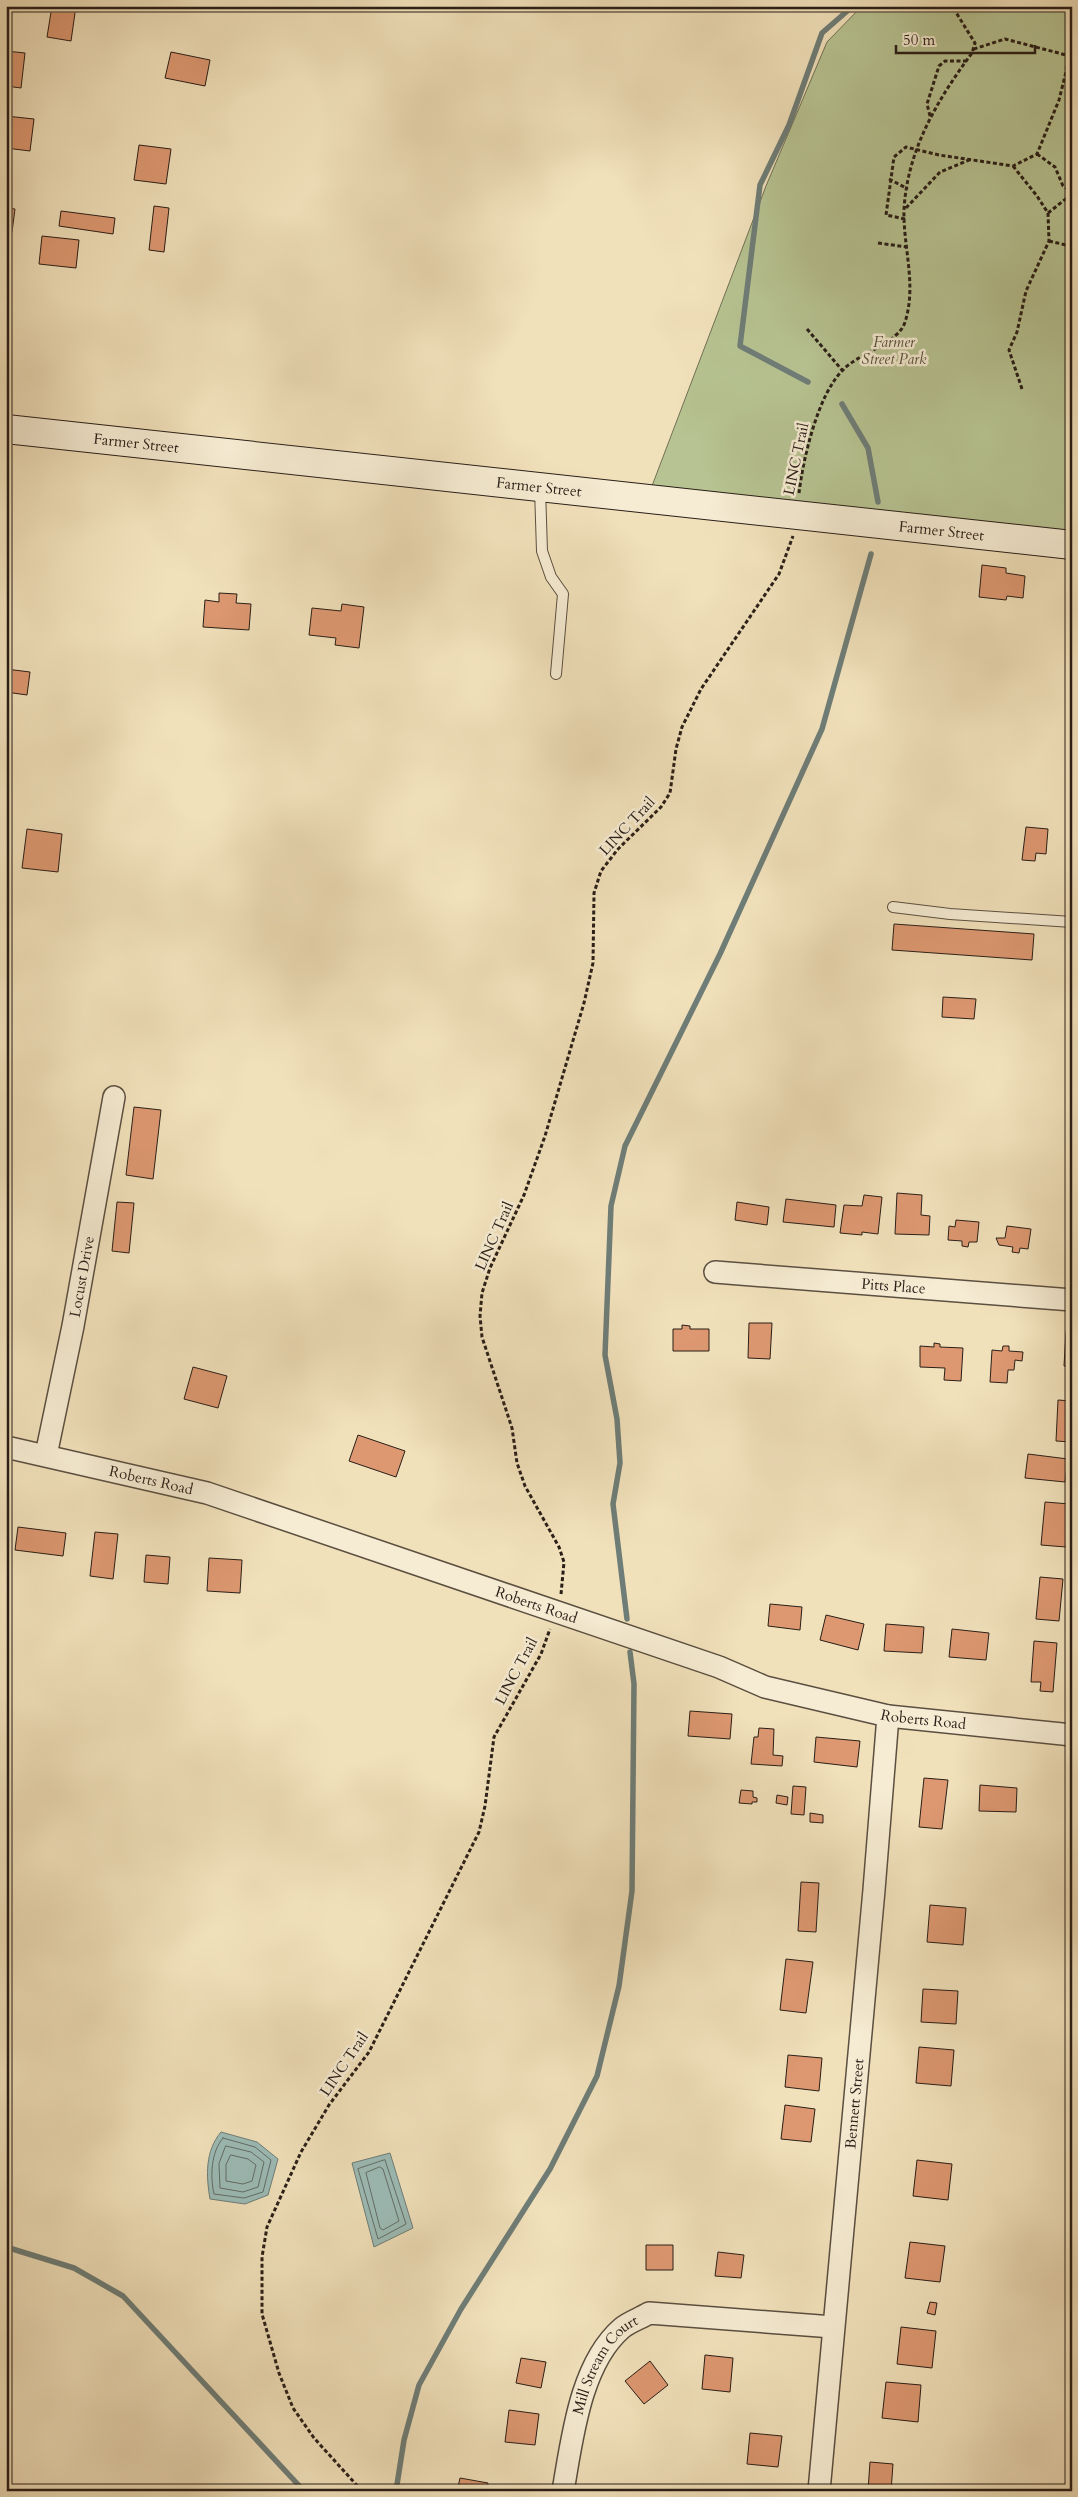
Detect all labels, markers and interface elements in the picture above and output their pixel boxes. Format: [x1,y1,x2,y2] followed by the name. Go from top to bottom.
[896,22,1034,54] scale bar
[903,30,935,50] text: 50 m
[861,332,927,369] park label: Farmer Street Park
[779,421,813,497] street label: LINC Trail
[93,429,180,458] street label: Farmer Street
[495,472,583,502] street label: Farmer Street
[898,516,985,545] street label: Farmer Street
[595,792,659,860] street label: LINC Trail
[470,1198,518,1274] street label: LINC Trail
[65,1234,99,1319] street label: Locust Drive
[861,1274,927,1299] street label: Pitts Place
[107,1461,195,1500] street label: Roberts Road
[493,1582,580,1628] street label: Roberts Road
[490,1634,542,1708] street label: LINC Trail
[879,1705,967,1734] street label: Roberts Road
[315,2028,373,2100] street label: LINC Trail
[840,2057,869,2150] street label: Bennett Street
[568,2310,641,2417] street label: Mill Stream Court

